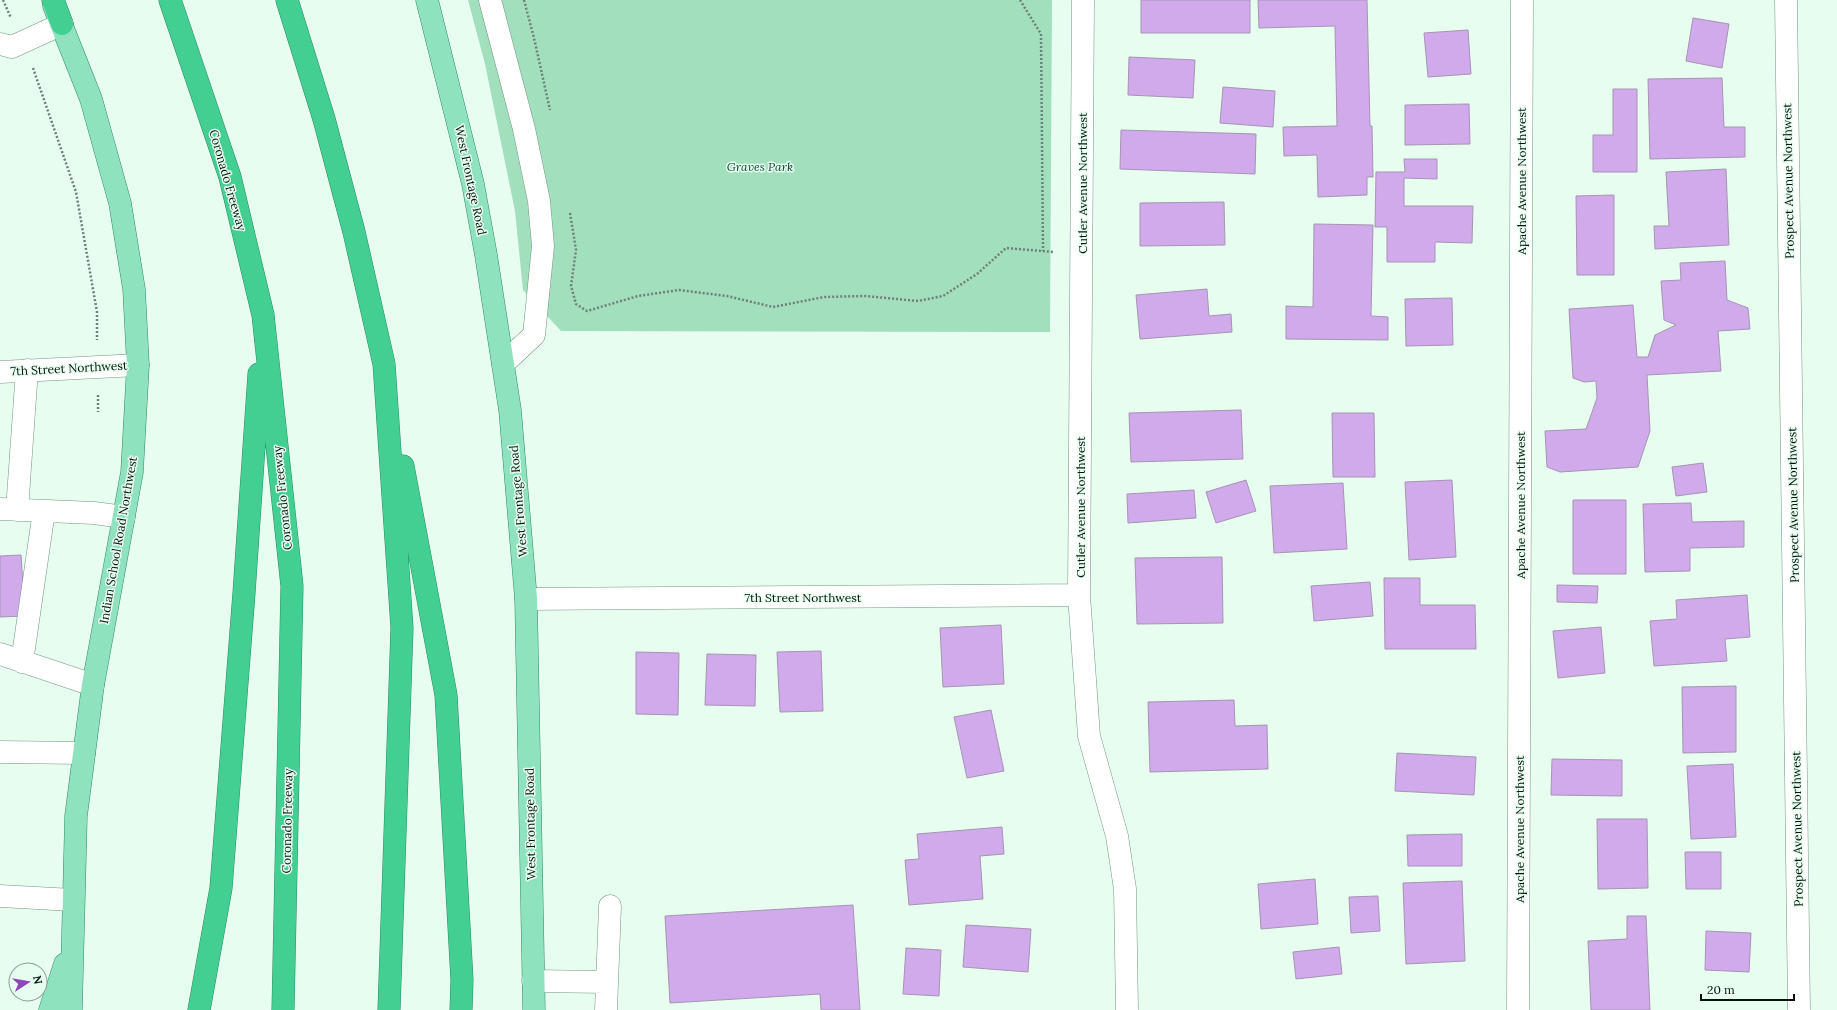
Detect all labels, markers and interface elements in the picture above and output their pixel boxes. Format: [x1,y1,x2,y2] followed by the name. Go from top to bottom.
[1779,103,1797,259] street label: Prospect Avenue Northwest
[1514,107,1529,256] street label: Apache Avenue Northwest
[1075,112,1090,254] street label: Cutler Avenue Northwest
[452,124,490,236] street label: West Frontage Road
[206,128,250,233] street label: Coronado Freeway
[727,159,793,174] park label: Graves Park
[10,357,128,379] street label: 7th Street Northwest
[1784,427,1802,583] street label: Prospect Avenue Northwest
[1513,431,1528,580] street label: Apache Avenue Northwest
[1073,436,1088,578] street label: Cutler Avenue Northwest
[269,444,295,551] street label: Coronado Freeway
[506,445,530,557] street label: West Frontage Road
[96,455,140,625] street label: Indian School Road Northwest
[745,590,862,605] street label: 7th Street Northwest
[1788,751,1806,907] street label: Prospect Avenue Northwest
[1512,755,1527,904] street label: Apache Avenue Northwest
[279,768,295,873] street label: Coronado Freeway
[522,768,538,880] street label: West Frontage Road
[8,962,48,1002] north arrow
[30,974,46,986] text: N
[1701,976,1794,1002] scale bar
[1707,982,1735,997] text: 20 m

